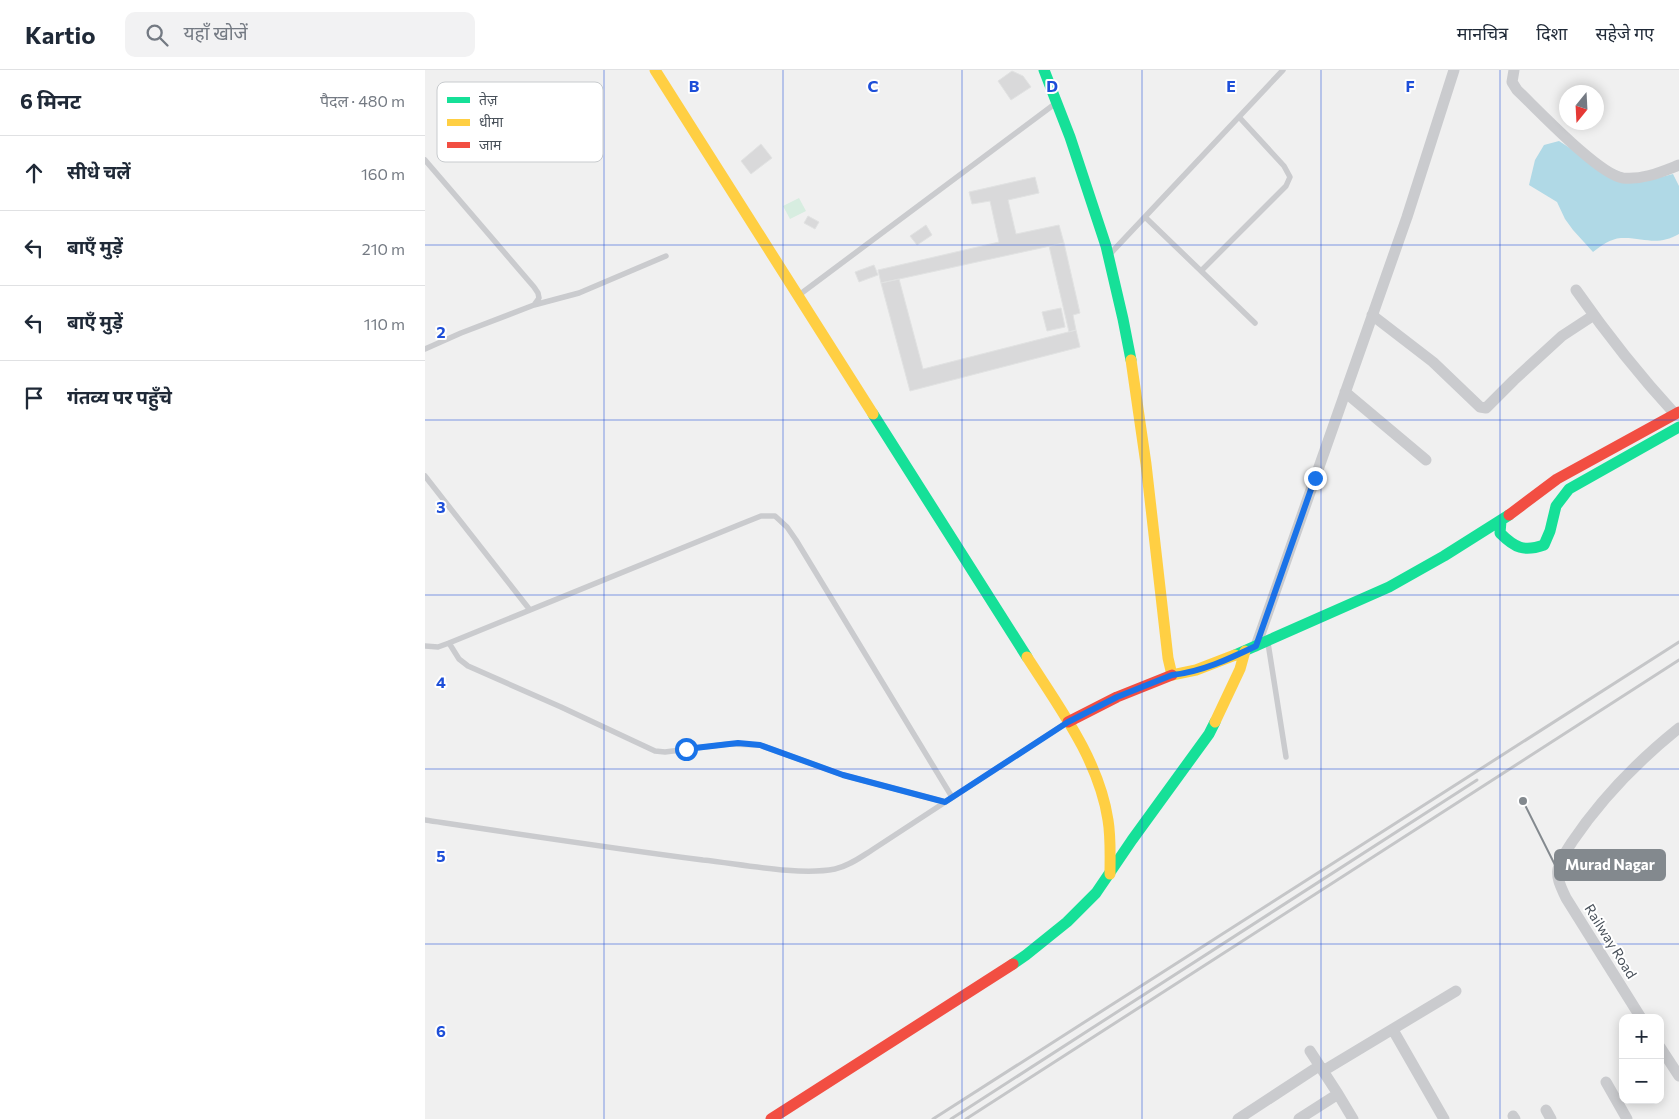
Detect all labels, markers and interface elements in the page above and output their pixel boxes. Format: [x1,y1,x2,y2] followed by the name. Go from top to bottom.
[125,12,475,57] search box
[25,20,95,49] text: Kartio
[143,21,171,49] icon: search
[183,21,248,44] text: यहाँ खोजें
[1457,22,1508,44] text: मानचित्र
[1536,22,1567,44] text: दिशा
[1595,22,1654,44] text: सहेजे गए
[689,76,700,95] text: B
[868,76,879,95] text: C
[1046,76,1058,95] text: D
[1226,76,1236,95] text: E
[1405,76,1415,95] text: F
[437,82,603,162] legend
[1559,85,1604,130] north arrow
[20,88,81,113] text: 6 मिनट
[320,91,405,110] text: पैदल · 480 m
[479,91,498,108] text: तेज़
[479,113,504,130] text: धीमा
[479,136,502,153] text: जाम
[20,159,48,187] icon: ahead
[67,160,131,183] text: सीधे चलें
[361,164,405,183] text: 160 m
[20,234,48,262] icon: left
[67,235,123,258] text: बाएँ मुड़ें
[362,239,405,258] text: 210 m
[20,309,48,337] icon: left
[67,310,123,333] text: बाएँ मुड़ें
[364,314,405,333] text: 110 m
[436,322,446,341] text: 2
[20,384,48,412] icon: arrive
[67,385,172,408] text: गंतव्य पर पहुँचे
[1304,467,1327,490] route end
[436,497,446,516] text: 3
[436,672,446,691] text: 4
[675,738,698,761] route start
[436,846,446,865] text: 5
[1555,850,1665,880] callout: Murad Nagar
[1565,855,1655,873] text: Murad Nagar
[1581,901,1641,981] street label: Railway Road
[1619,1014,1664,1104] map controls
[1619,1014,1664,1059] button: +
[436,1021,446,1040] text: 6
[1619,1059,1664,1104] button: −

